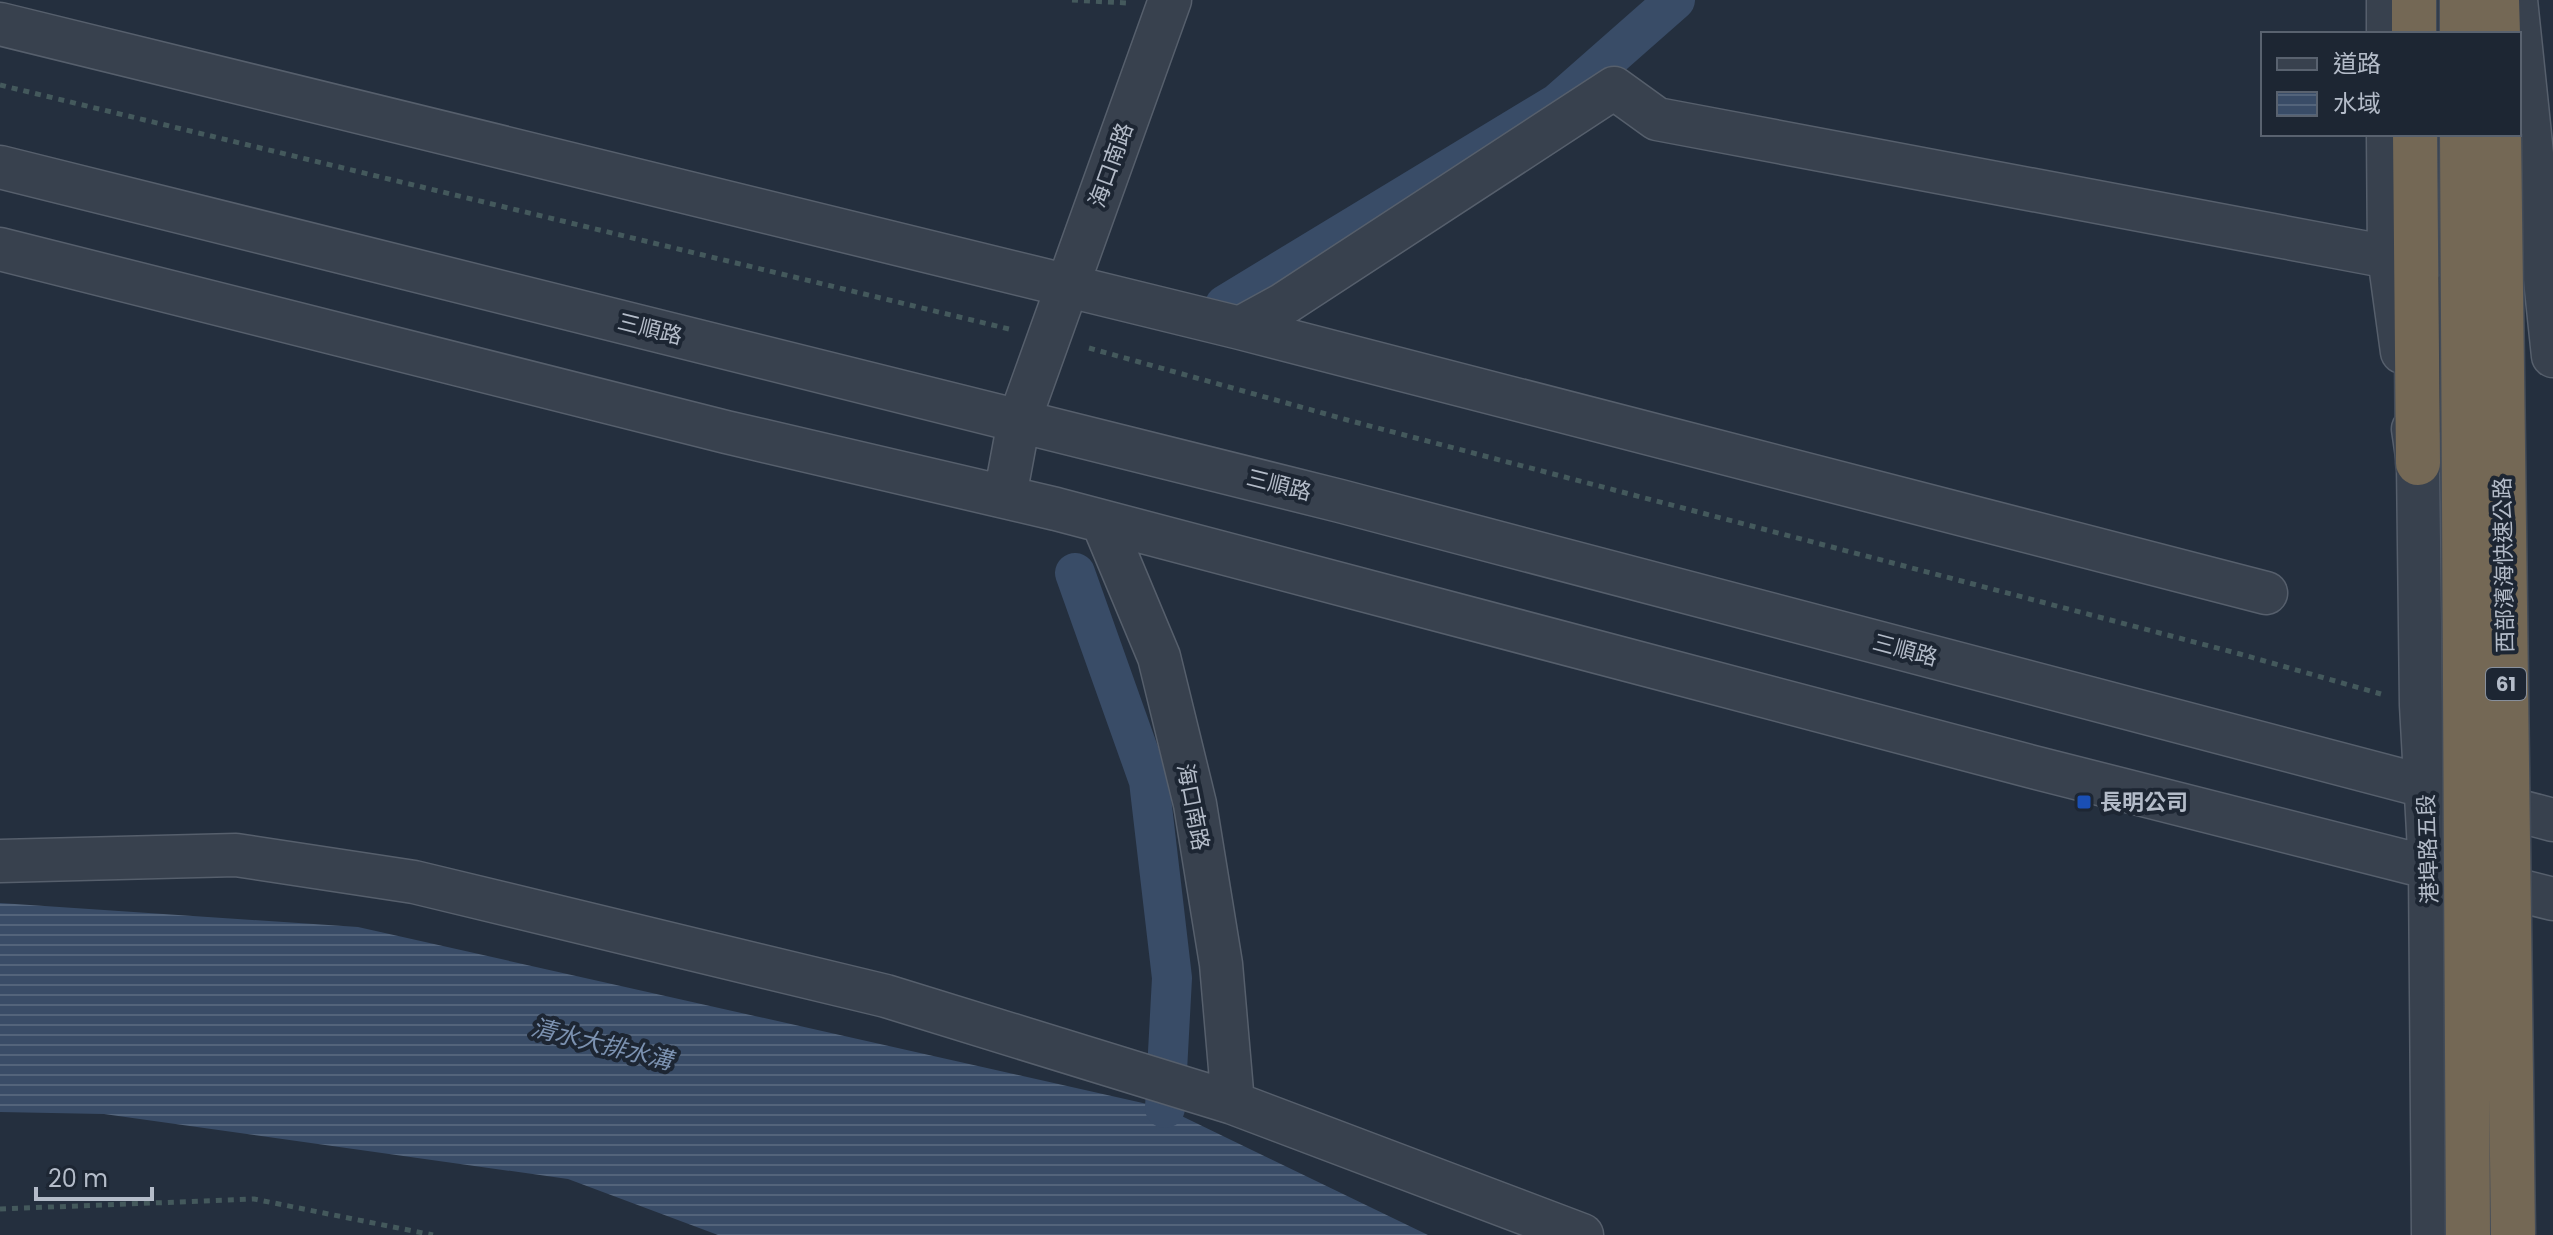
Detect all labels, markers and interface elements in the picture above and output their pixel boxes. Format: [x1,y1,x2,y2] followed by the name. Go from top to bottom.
[2261,32,2521,136] legend
[2333,47,2381,80] text: 道路
[2333,87,2381,120] text: 水域
[1081,118,1141,212] street label: 海口南路
[614,306,686,352] street label: 三順路
[1243,462,1315,508] street label: 三順路
[2487,477,2521,653] street label: 西部濱海快速公路
[1869,626,1941,674] street label: 三順路
[2486,668,2526,700] road number: 61
[1169,761,1217,853] street label: 海口南路
[2100,787,2188,818] place label: 長明公司
[2075,793,2093,811] marker: 長明公司
[2411,793,2445,905] street label: 港埠路五段
[528,1011,679,1078] water label: 清水大排水溝
[36,1151,152,1201] scale bar
[48,1162,108,1195] text: 20 m

